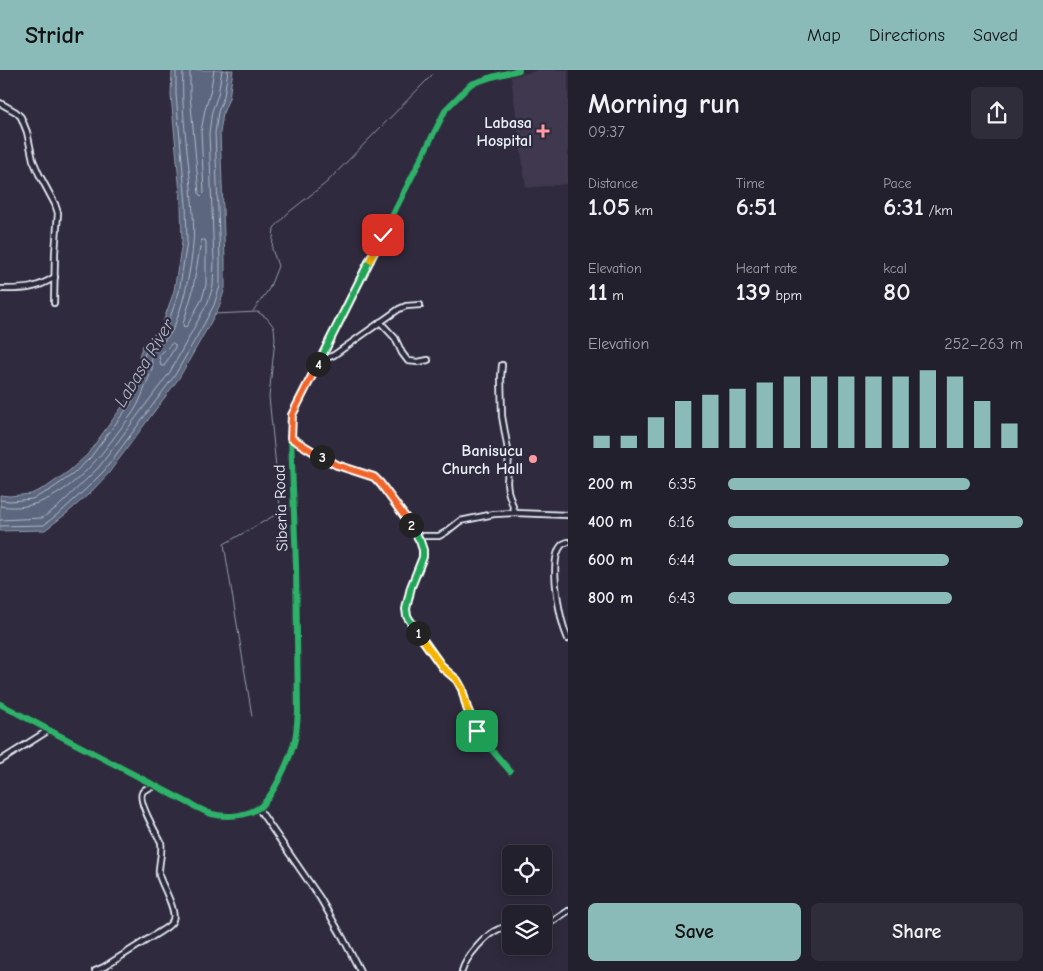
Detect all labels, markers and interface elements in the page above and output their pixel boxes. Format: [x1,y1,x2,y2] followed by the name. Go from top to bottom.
[25,21,84,49] text: Stridr
[807,25,841,46] text: Map
[869,25,945,46] text: Directions
[973,25,1018,46] text: Saved
[971,87,1023,139] button: share
[588,88,740,120] text: Morning run
[477,114,532,150] place label: Labasa Hospital
[588,123,625,141] text: 09:37
[536,124,550,138] marker: Labasa Hospital
[588,175,638,192] text: Distance
[736,175,765,192] text: Time
[883,175,912,192] text: Pace
[588,192,630,221] text: 1.05
[736,192,777,221] text: 6:51
[883,192,924,221] text: 6:31
[630,202,653,219] text: km
[924,202,953,219] text: /km
[362,214,404,256] pin
[369,221,397,249] icon: check
[588,260,642,277] text: Elevation
[736,260,797,277] text: Heart rate
[883,260,907,277] text: kcal
[588,277,608,306] text: 11
[736,277,771,306] text: 139
[883,277,910,306] text: 80
[608,287,624,304] text: m
[771,287,802,304] text: bpm
[110,315,179,411] water label: Labasa River
[588,335,649,353] text: Elevation
[944,335,1023,353] text: 252–263 m
[306,352,330,376] pin: 4
[315,356,322,373] text: 4
[442,442,523,478] place label: Banisucu Church Hall
[310,444,334,470] pin: 3
[319,449,326,466] text: 3
[527,453,539,465] marker: Banisucu Church Hall
[270,464,292,552] street label: Siberia Road
[588,475,633,493] text: 200 m
[668,475,696,493] text: 6:35
[398,512,424,538] pin: 2
[588,513,632,531] text: 400 m
[668,513,695,531] text: 6:16
[408,517,415,534] text: 2
[588,551,633,569] text: 600 m
[668,551,695,569] text: 6:44
[588,589,633,607] text: 800 m
[668,589,695,607] text: 6:43
[406,620,430,646] pin: 1
[416,625,421,642] text: 1
[456,710,498,752] pin
[463,717,491,745] icon: arrive
[502,845,552,955] map controls
[502,845,552,895] button: locate
[588,903,801,961] button: Save
[811,903,1023,961] button: Share
[502,905,552,955] button: layers

